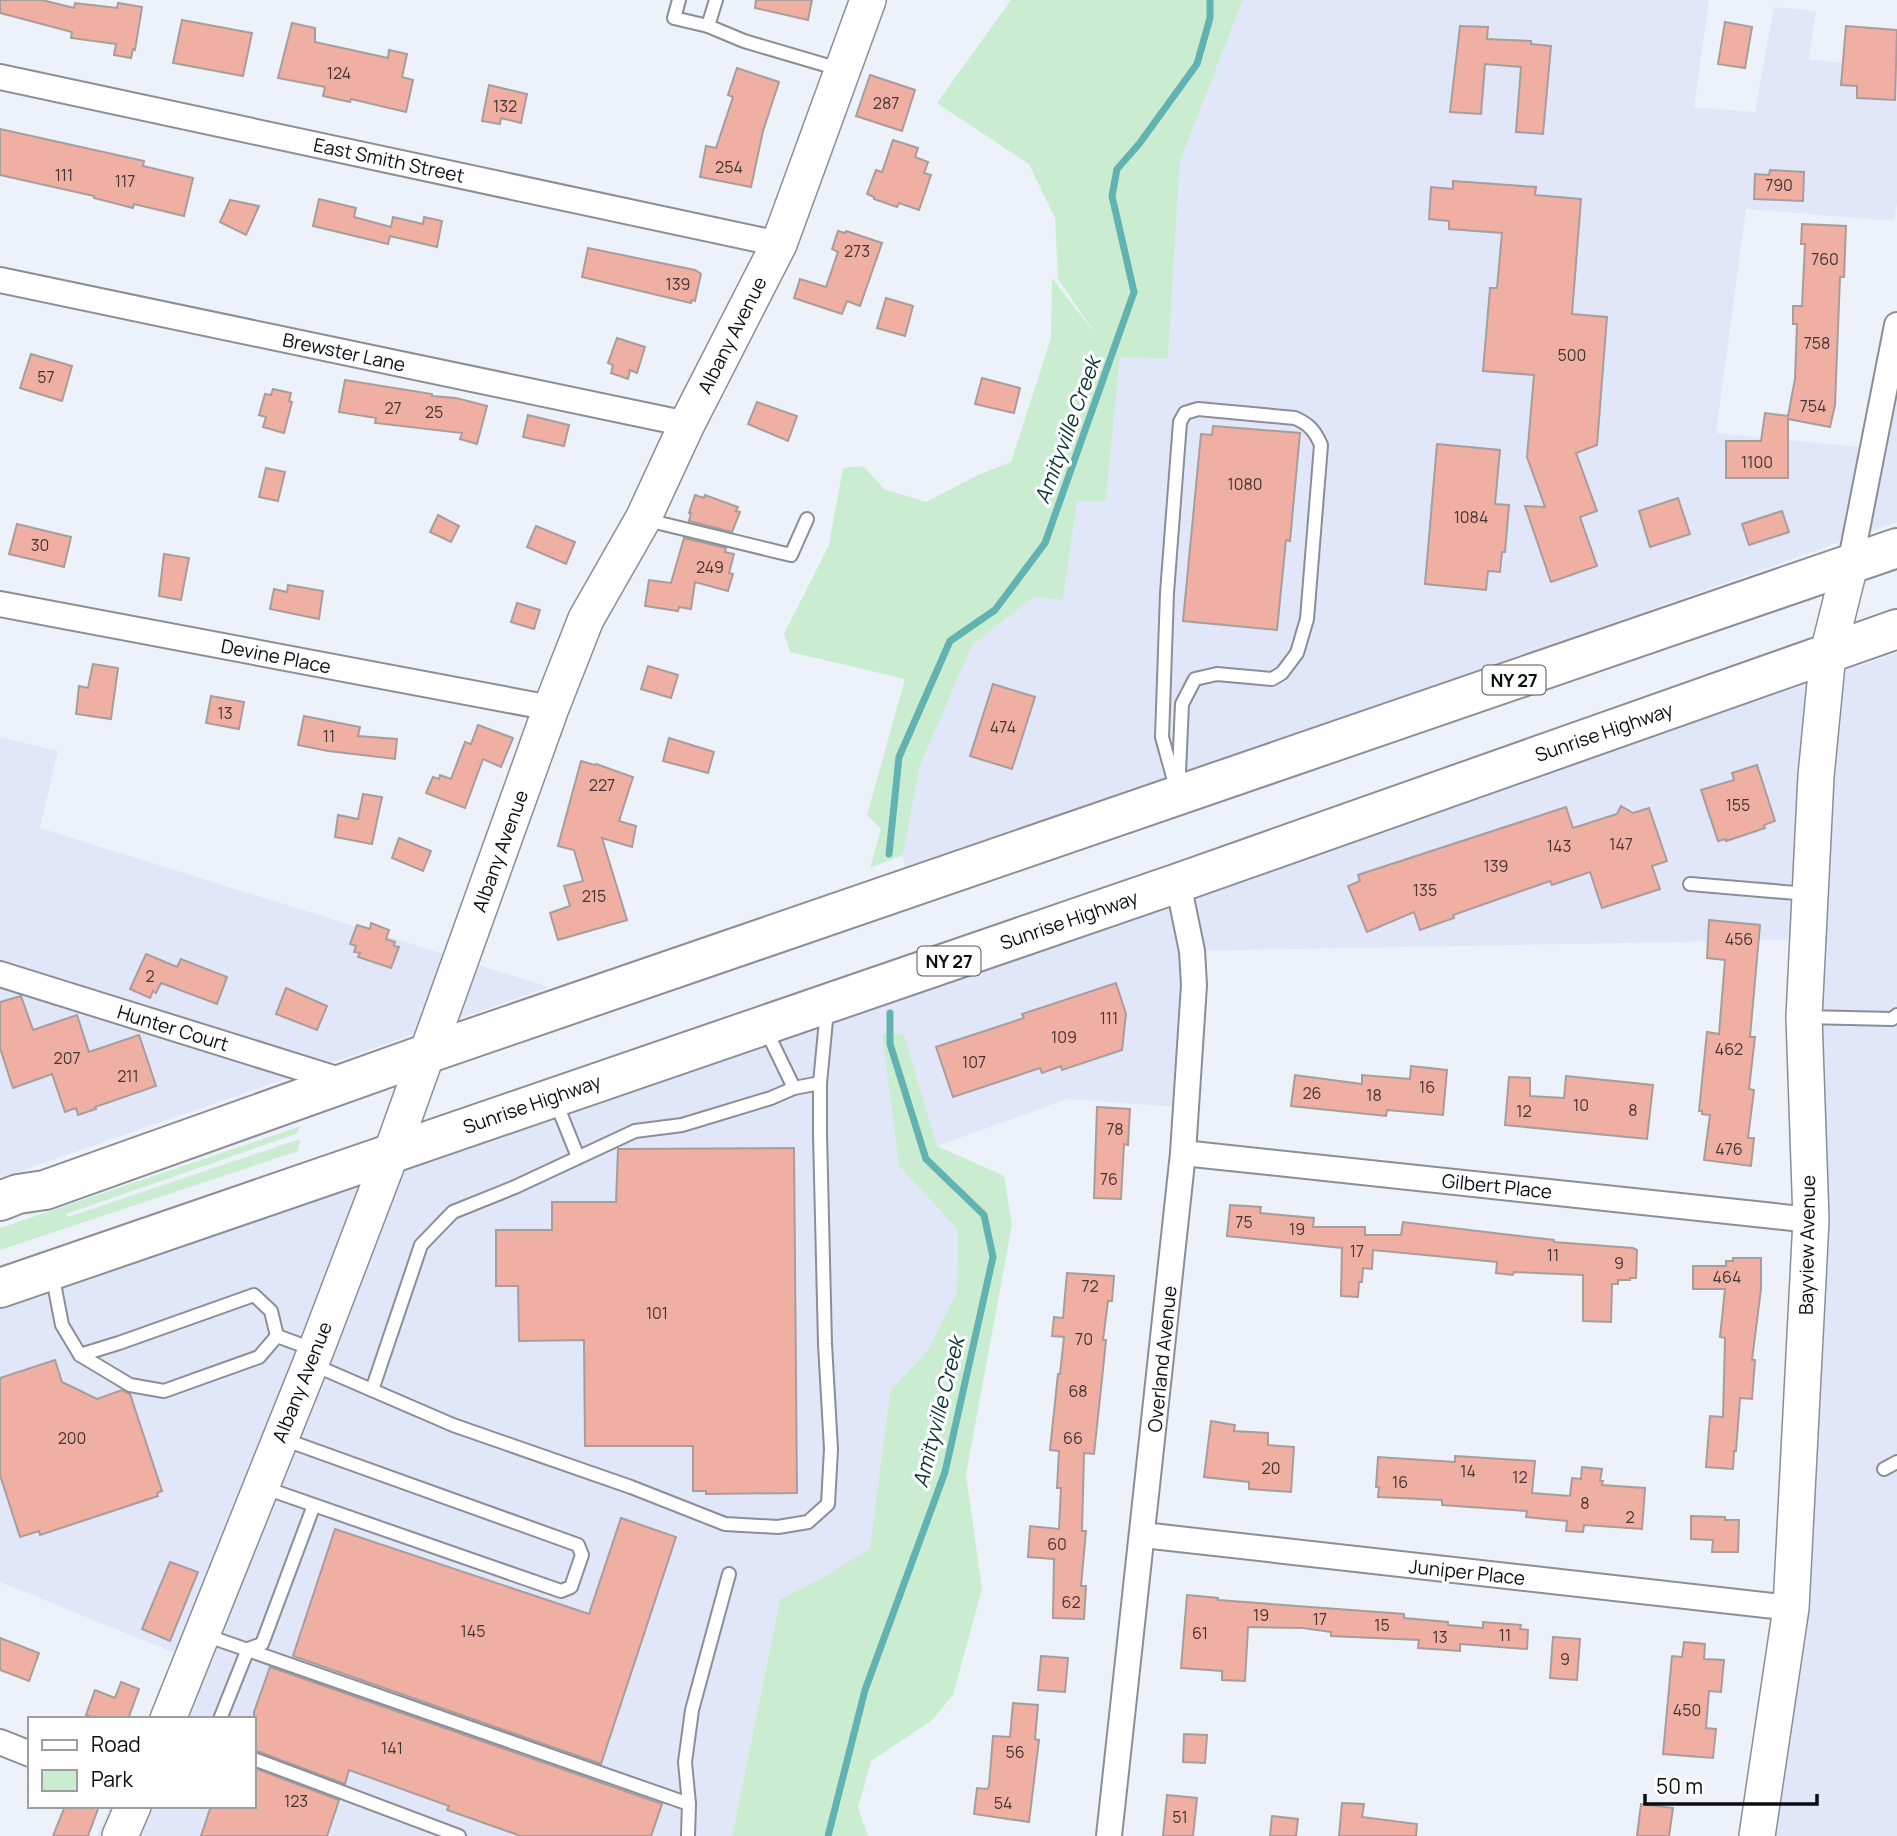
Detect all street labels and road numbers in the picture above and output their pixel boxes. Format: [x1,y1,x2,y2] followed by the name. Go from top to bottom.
[311,131,467,189] street label: East Smith Street
[691,272,773,398] street label: Albany Avenue
[280,326,408,378] street label: Brewster Lane
[219,633,333,679] street label: Devine Place
[1482,666,1546,694] road number: NY 27
[1531,696,1677,768] street label: Sunrise Highway
[466,786,534,916] street label: Albany Avenue
[996,884,1142,956] street label: Sunrise Highway
[918,946,981,976] road number: NY 27
[114,999,232,1057] street label: Hunter Court
[459,1068,605,1140] street label: Sunrise Highway
[1441,1167,1553,1205] street label: Gilbert Place
[1793,1175,1821,1315] street label: Bayview Avenue
[1141,1284,1183,1434] street label: Overland Avenue
[266,1318,338,1446] street label: Albany Avenue
[1408,1553,1526,1591] street label: Juniper Place

